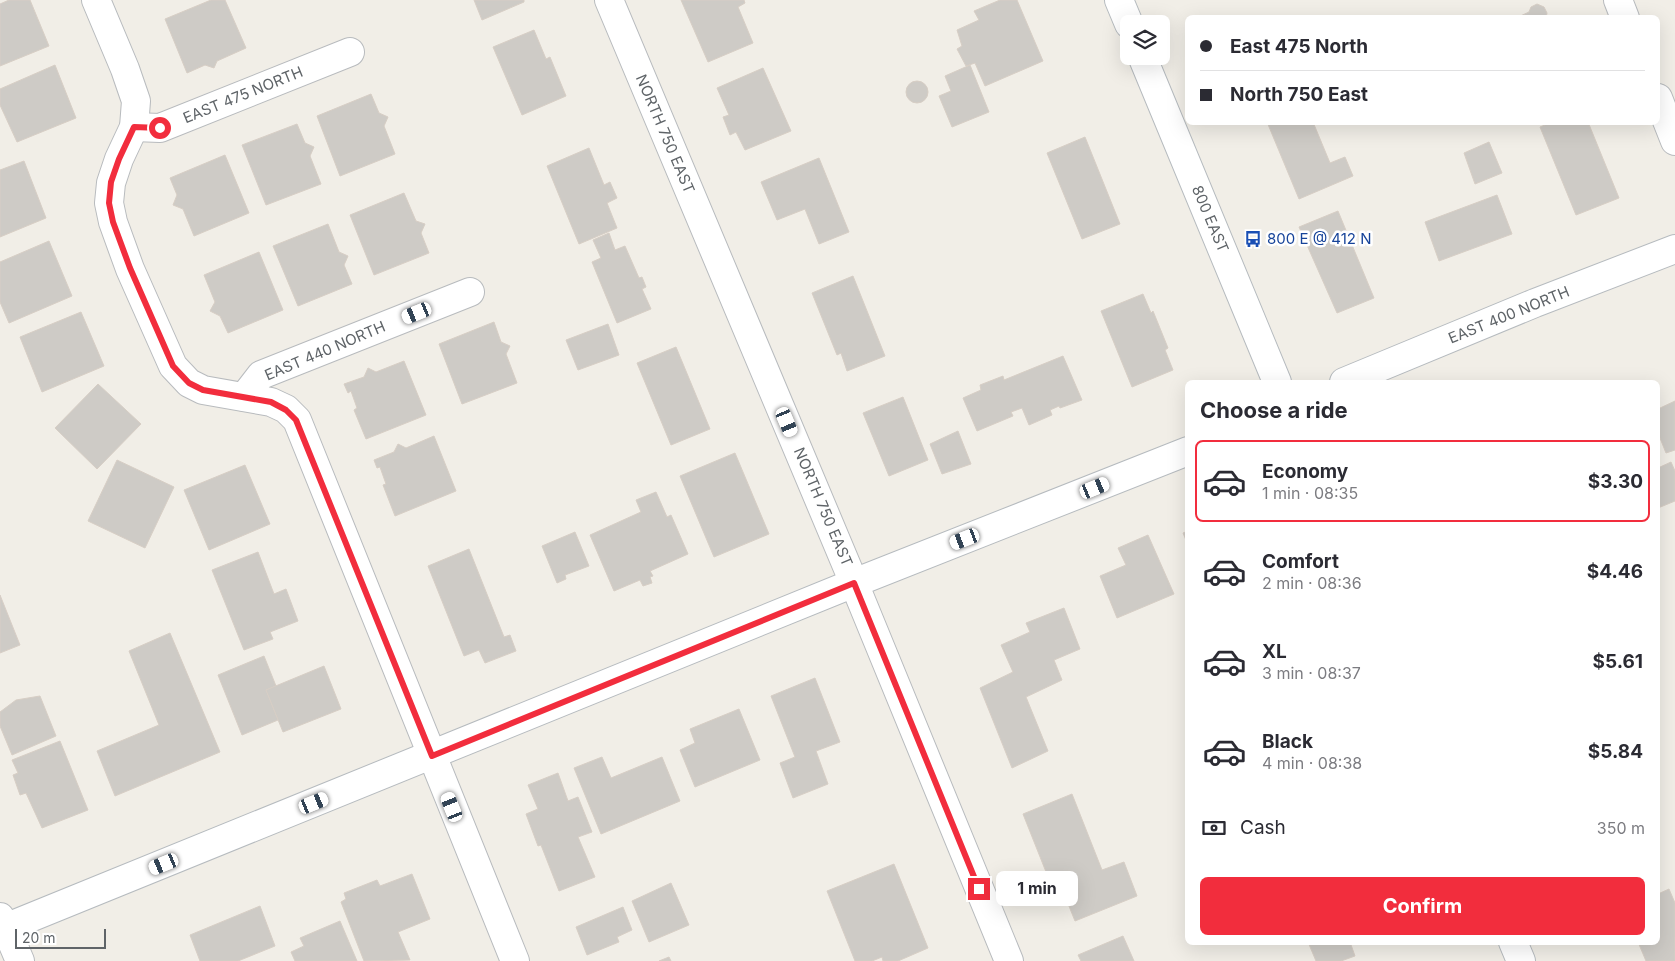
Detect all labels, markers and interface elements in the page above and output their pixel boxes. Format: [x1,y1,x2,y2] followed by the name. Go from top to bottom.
[1120,15,1170,65] map controls
[1120,15,1170,65] button: layers
[1230,35,1368,58] text: East 475 North
[180,62,305,127] street label: EAST 475 NORTH
[632,72,699,196] street label: NORTH 750 EAST
[1230,83,1368,106] text: North 750 East
[149,117,171,139] route start
[1188,182,1233,255] street label: 800 EAST
[1243,229,1263,249] bus stop icon: 800 E @ 412 N
[1267,229,1372,248] place label: 800 E @ 412 N
[1445,282,1572,348] street label: EAST 400 NORTH
[400,300,433,326] car
[262,317,388,385] street label: EAST 440 NORTH
[1200,397,1348,423] text: Choose a ride
[774,405,799,439] car
[790,445,857,569] street label: NORTH 750 EAST
[1202,459,1247,504] icon: car
[1262,460,1348,483] text: Economy
[1588,470,1643,493] text: $3.30
[1078,475,1111,501] car
[1262,483,1358,503] text: 1 min · 08:35
[948,527,981,551] car
[1202,549,1247,594] icon: car
[1262,550,1339,573] text: Comfort
[1587,560,1643,583] text: $4.46
[1262,573,1362,593] text: 2 min · 08:36
[1202,639,1247,684] icon: car
[1262,640,1287,663] text: XL
[1593,650,1643,673] text: $5.61
[1262,663,1361,683] text: 3 min · 08:37
[1202,729,1247,774] icon: car
[1262,730,1313,753] text: Black
[1588,740,1643,763] text: $5.84
[1262,753,1362,773] text: 4 min · 08:38
[297,790,330,816] car
[439,790,464,824] car
[1200,814,1228,842] icon: cash
[1240,816,1286,839] text: Cash
[1597,818,1645,838] text: 350 m
[147,851,180,877] car
[996,872,1079,906] callout: 1 min
[1200,877,1645,935] button: Confirm
[968,878,990,900] route end
[1017,878,1057,898] text: 1 min
[15,926,106,949] scale bar
[22,929,56,946] text: 20 m

